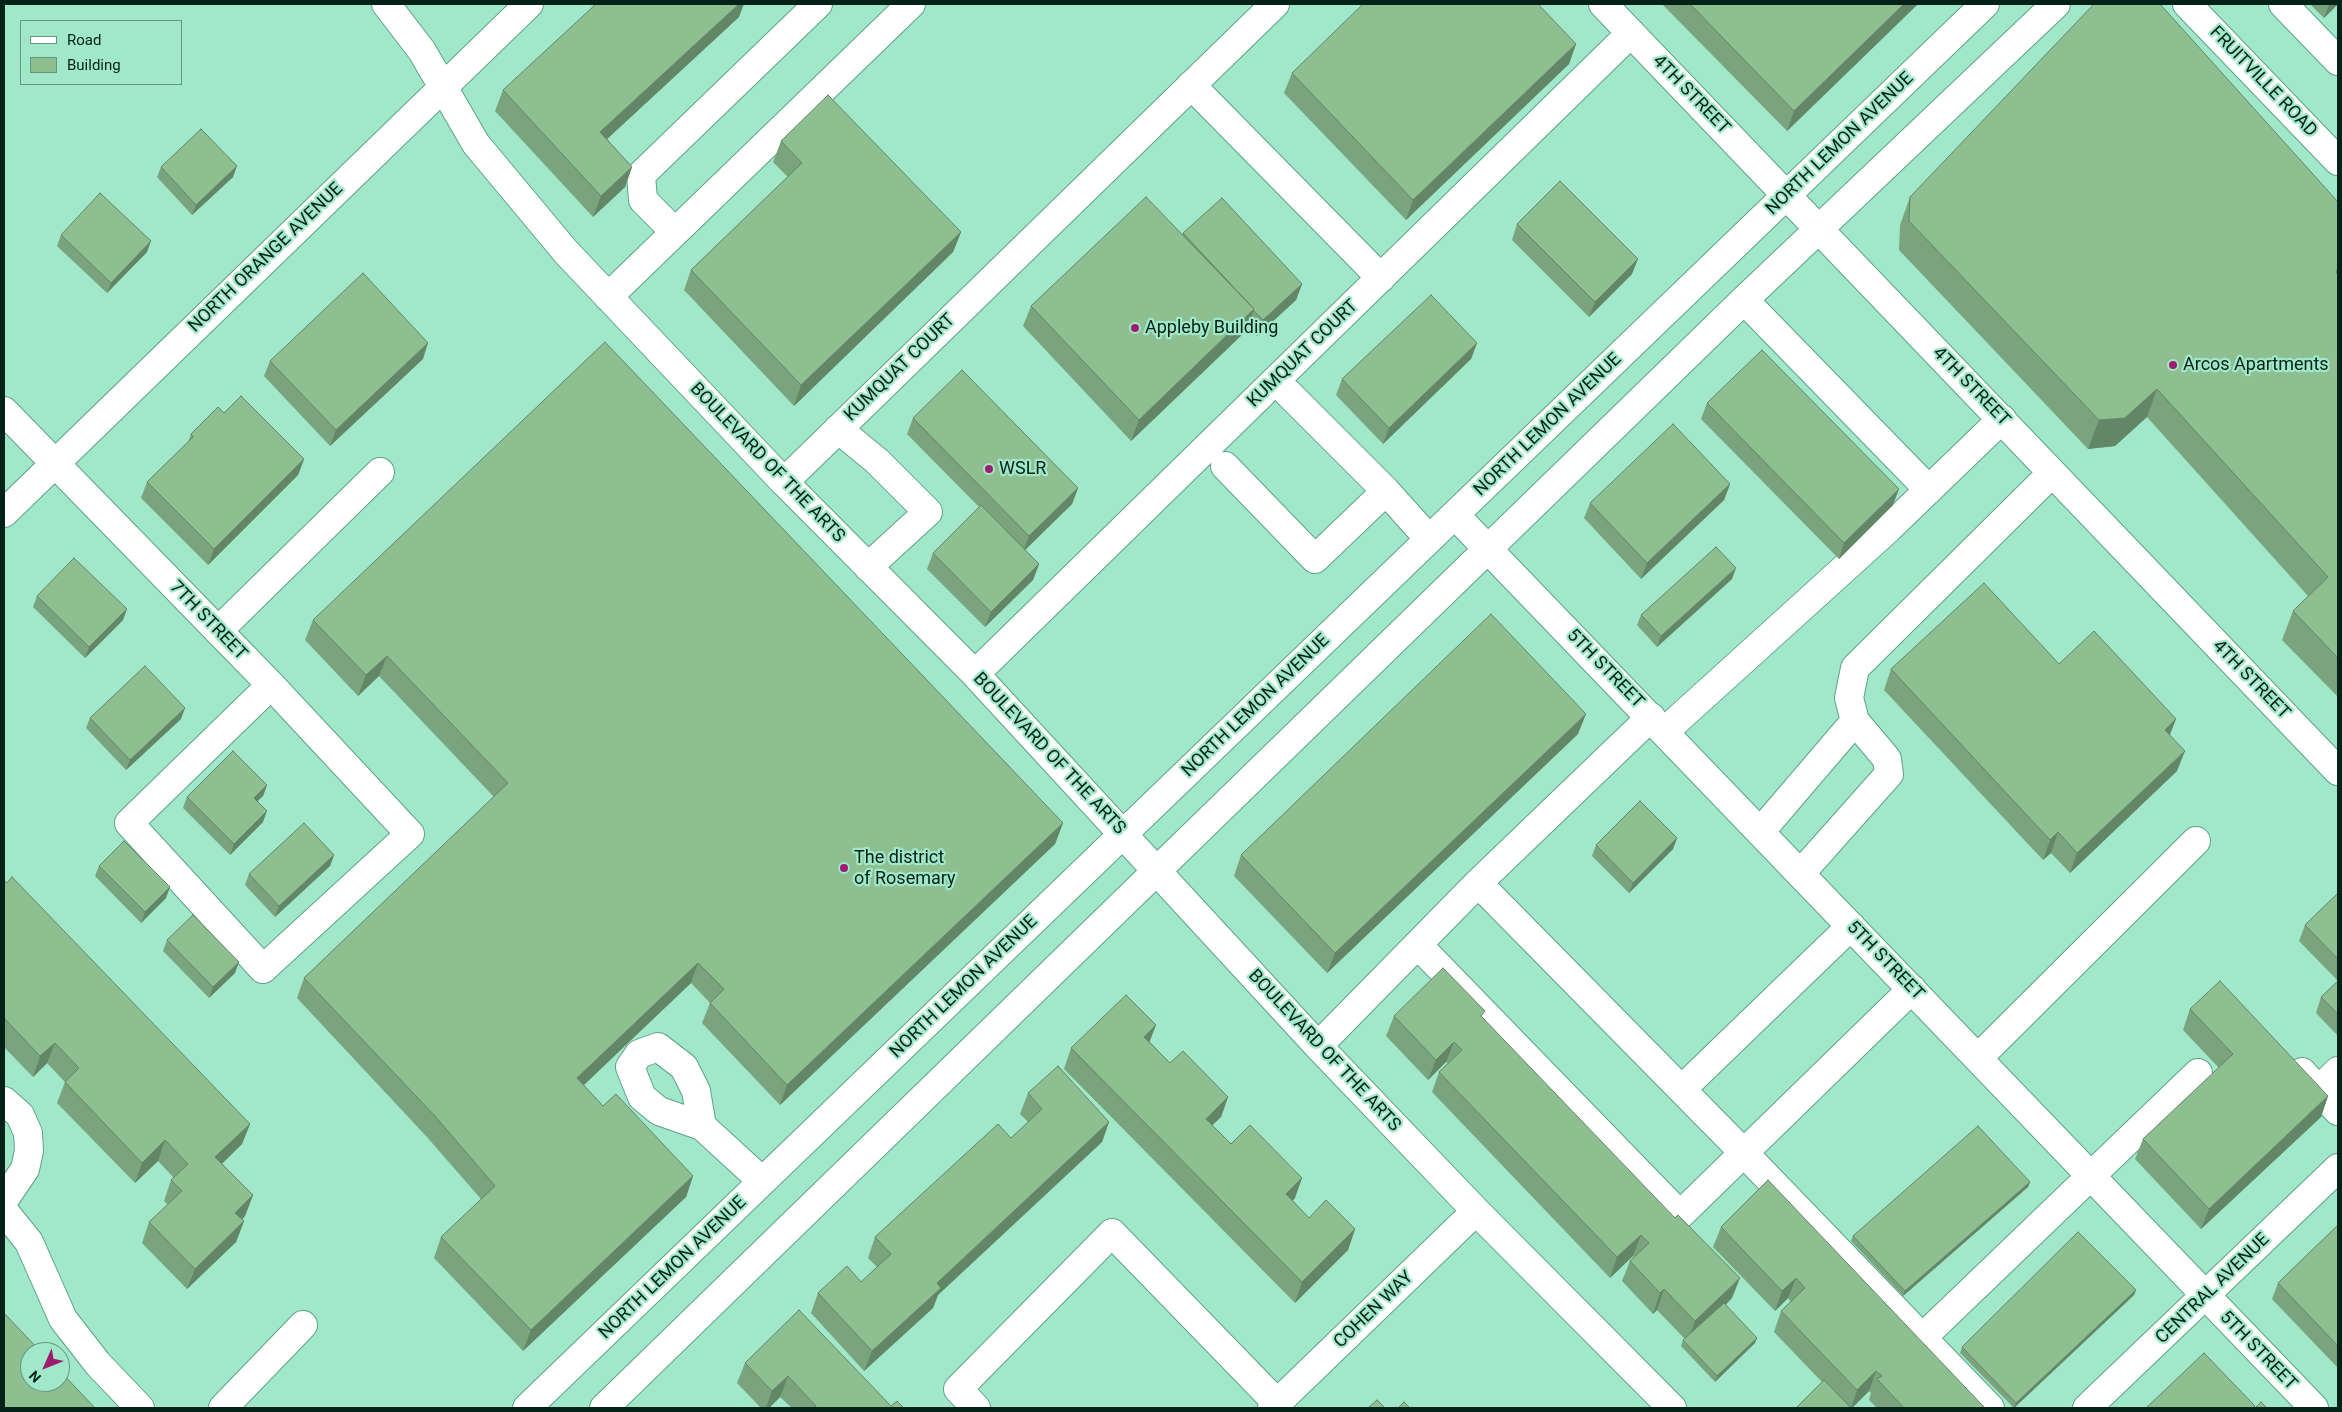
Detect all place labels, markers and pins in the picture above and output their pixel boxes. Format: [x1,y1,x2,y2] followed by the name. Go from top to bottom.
[1145,317,1278,339] place label: Appleby Building
[1129,322,1141,334] marker: Appleby Building
[2183,354,2329,376] place label: Arcos Apartments
[2167,359,2179,371] marker: Arcos Apartments
[999,458,1046,480] place label: WSLR
[983,463,995,475] marker: WSLR
[854,847,956,890] place label: The district of Rosemary
[838,862,850,874] marker: The district of Rosemary

